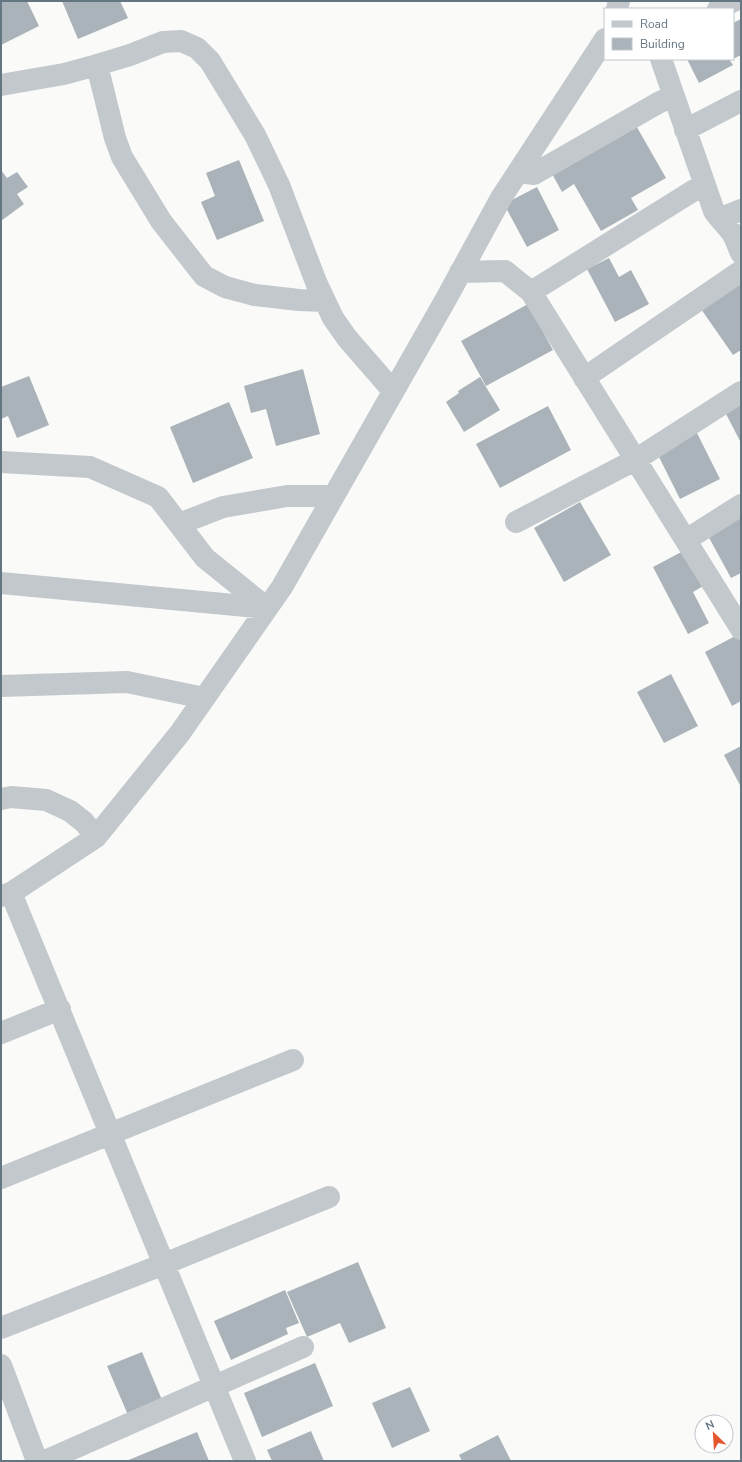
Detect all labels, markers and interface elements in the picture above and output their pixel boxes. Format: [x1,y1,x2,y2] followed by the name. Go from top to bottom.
[604,8,734,60] legend
[640,16,668,32] text: Road
[640,36,685,52] text: Building
[694,1414,734,1454] north arrow
[703,1417,717,1434] text: N

